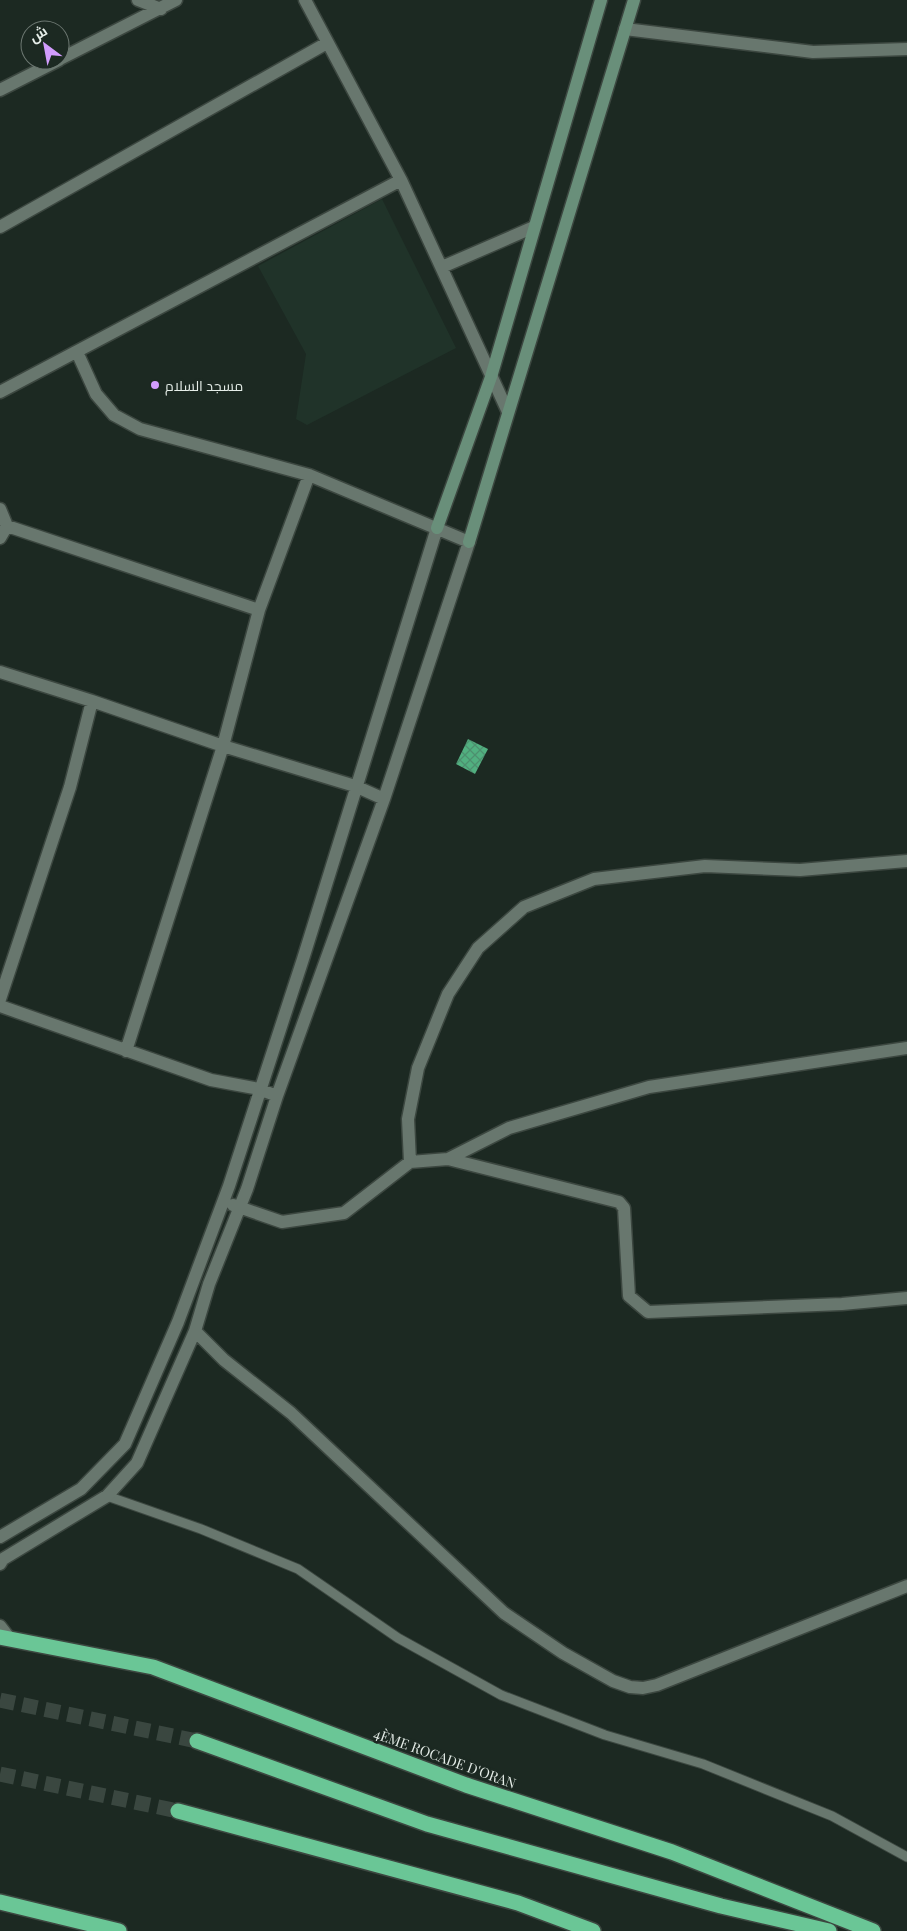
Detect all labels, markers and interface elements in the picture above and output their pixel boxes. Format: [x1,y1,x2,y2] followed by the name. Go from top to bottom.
[20,20,70,70] north arrow
[25,21,51,46] text: ش
[165,376,243,396] place label: مسجد السلام
[149,379,161,391] marker: مسجد السلام
[371,1723,519,1793] street label: 4ÈME ROCADE D'ORAN

